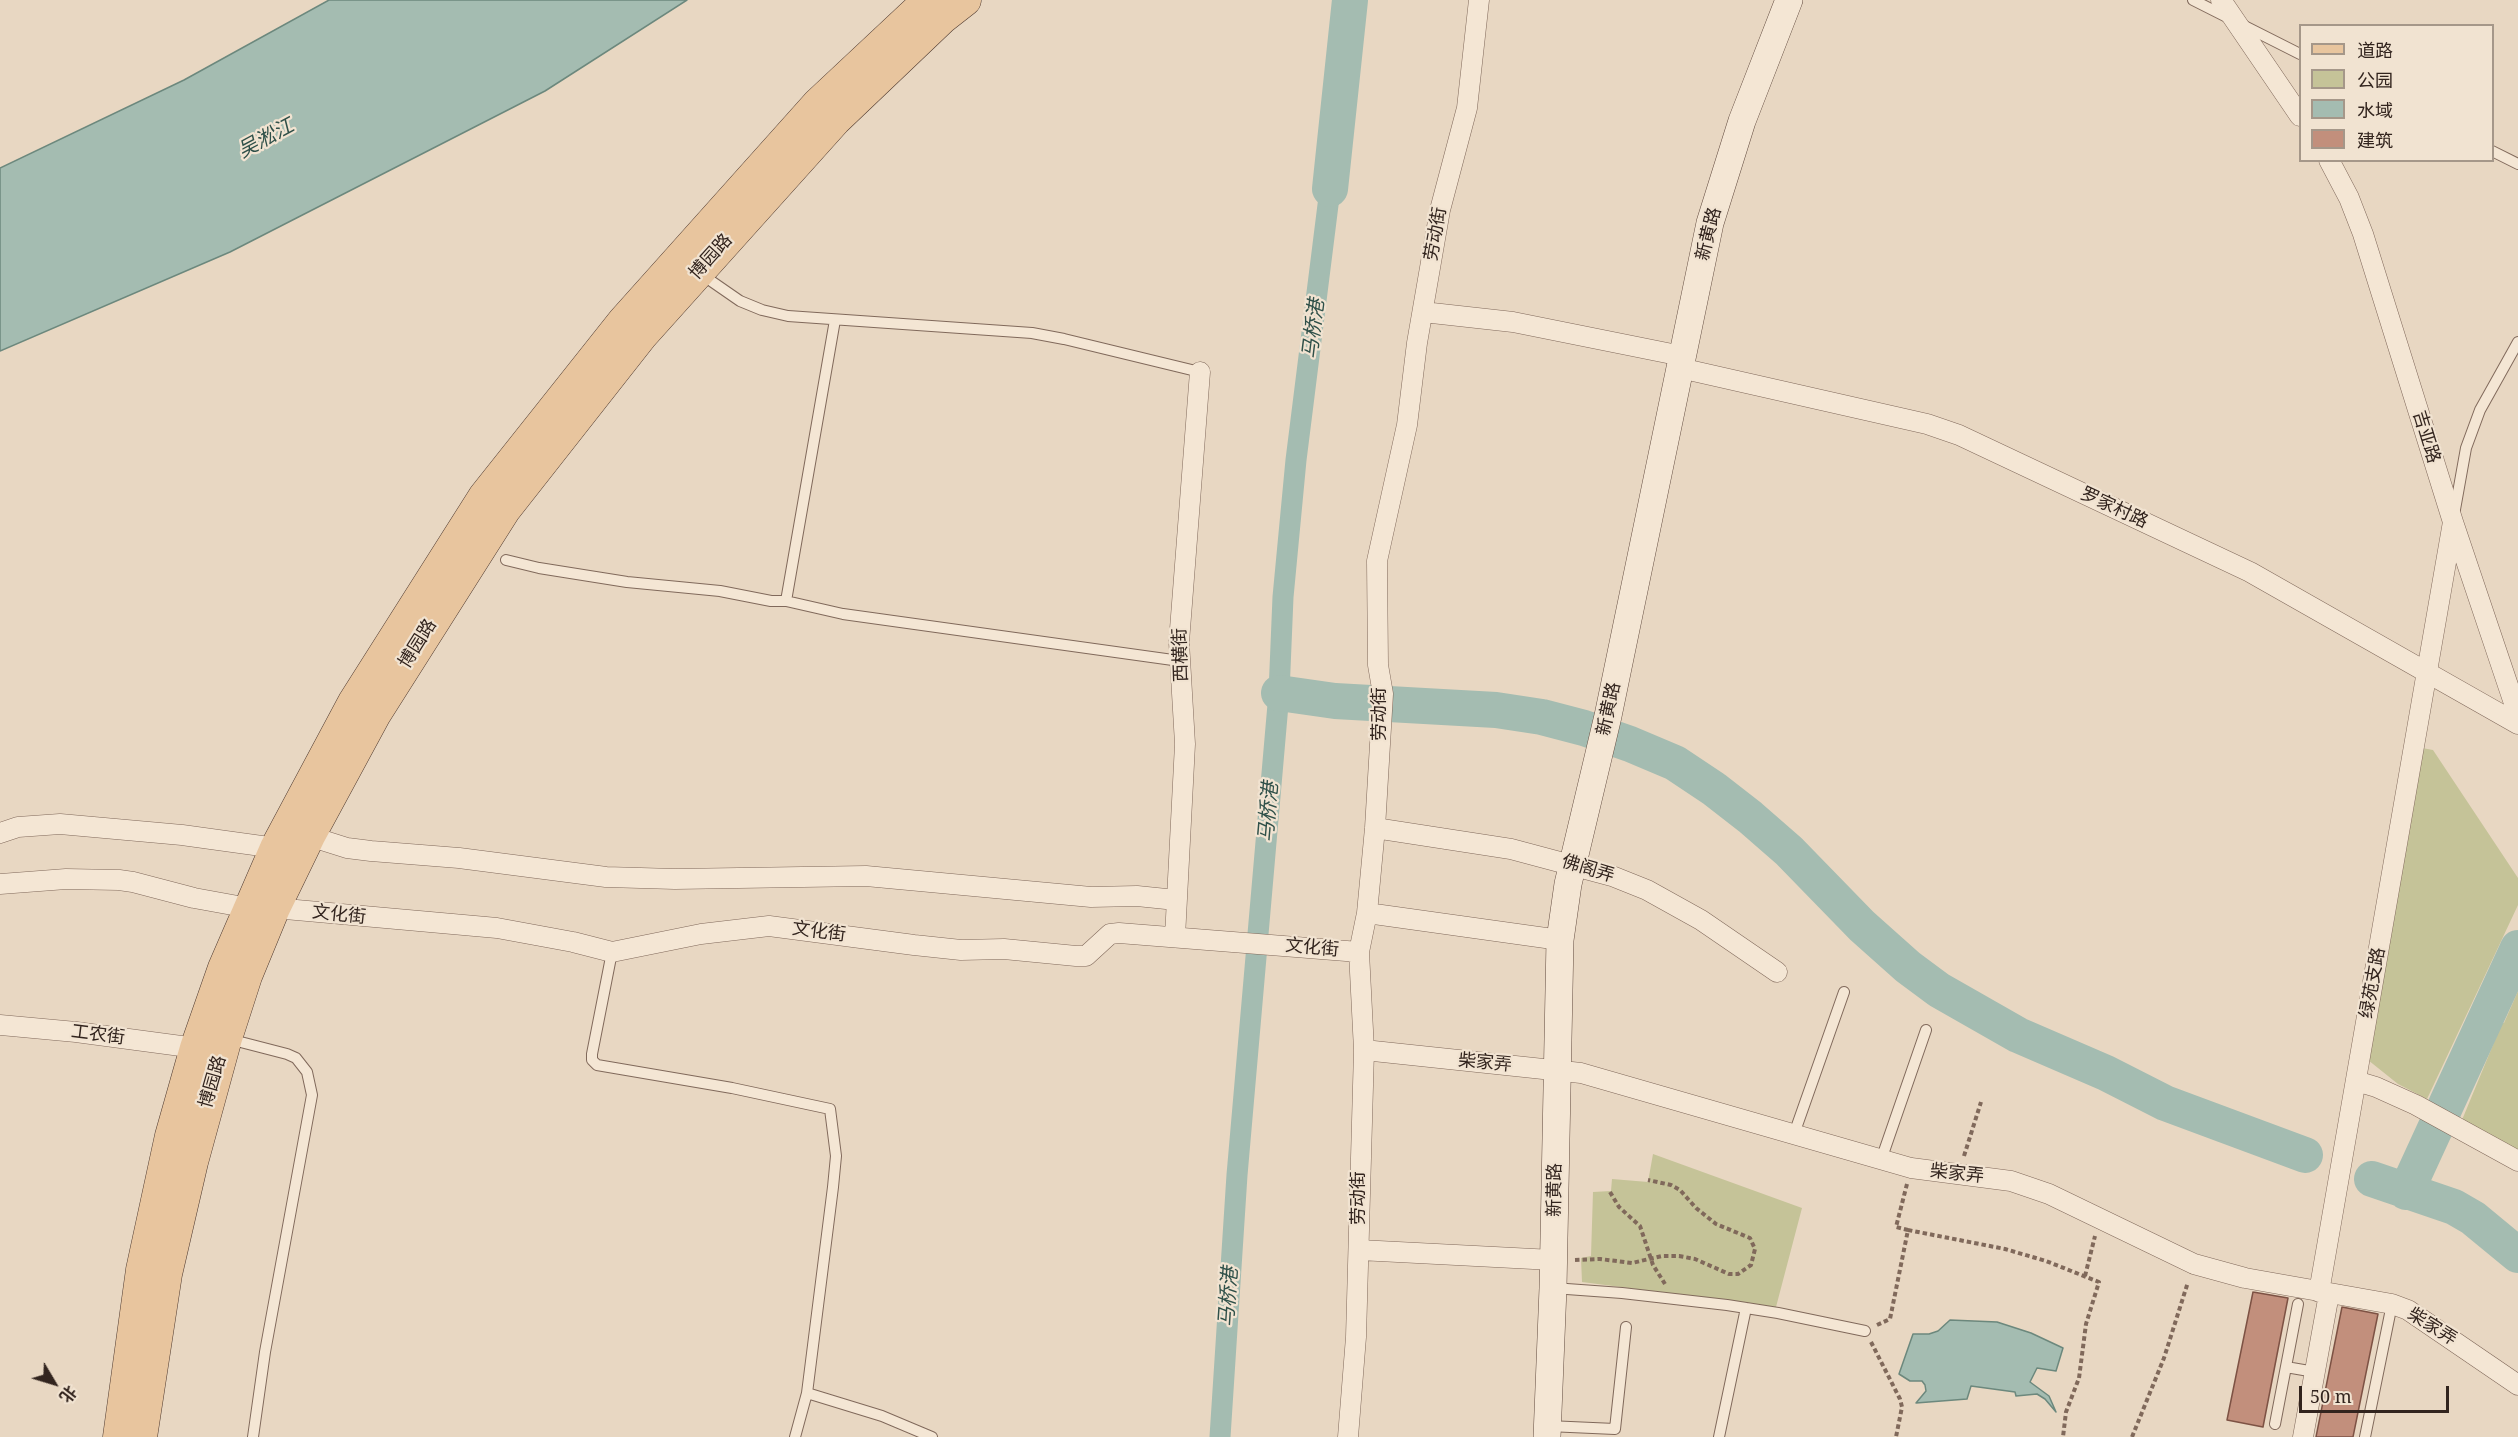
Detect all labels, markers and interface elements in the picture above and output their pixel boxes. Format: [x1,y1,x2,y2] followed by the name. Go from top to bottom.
[2299,24,2494,162] legend
[2357,38,2393,62] text: 道路
[2357,68,2393,92] text: 公园
[2357,98,2393,122] text: 水域
[234,114,298,164] water label: 吴淞江
[2357,128,2393,152] text: 建筑
[1692,205,1726,263] street label: 新黄路
[1421,206,1451,262] street label: 劳动街
[685,230,737,284] street label: 博园路
[1298,298,1330,360] water label: 马桥港
[2408,408,2444,466] street label: 吉亚路
[2077,483,2151,533] street label: 罗家村路
[395,615,441,673] street label: 博园路
[1169,628,1193,682] street label: 西横街
[1593,680,1625,738] street label: 新黄路
[1369,687,1391,741] street label: 劳动街
[1254,781,1284,843] water label: 马桥港
[1559,851,1617,887] street label: 佛阁弄
[311,901,367,929] street label: 文化街
[791,918,847,946] street label: 文化街
[1284,935,1340,961] street label: 文化街
[2356,946,2390,1020] street label: 绿苑支路
[70,1021,126,1049] street label: 工农街
[1457,1050,1513,1076] street label: 柴家弄
[195,1053,231,1111] street label: 博园路
[1929,1160,1985,1188] street label: 柴家弄
[1544,1163,1566,1217] street label: 新黄路
[1348,1171,1370,1225] street label: 劳动街
[1215,1266,1243,1328] water label: 马桥港
[2403,1304,2461,1350] street label: 柴家弄
[24,1353,84,1413] north arrow
[2302,1374,2452,1412] scale bar
[55,1381,82,1407] text: 北
[2310,1384,2352,1408] text: 50 m

